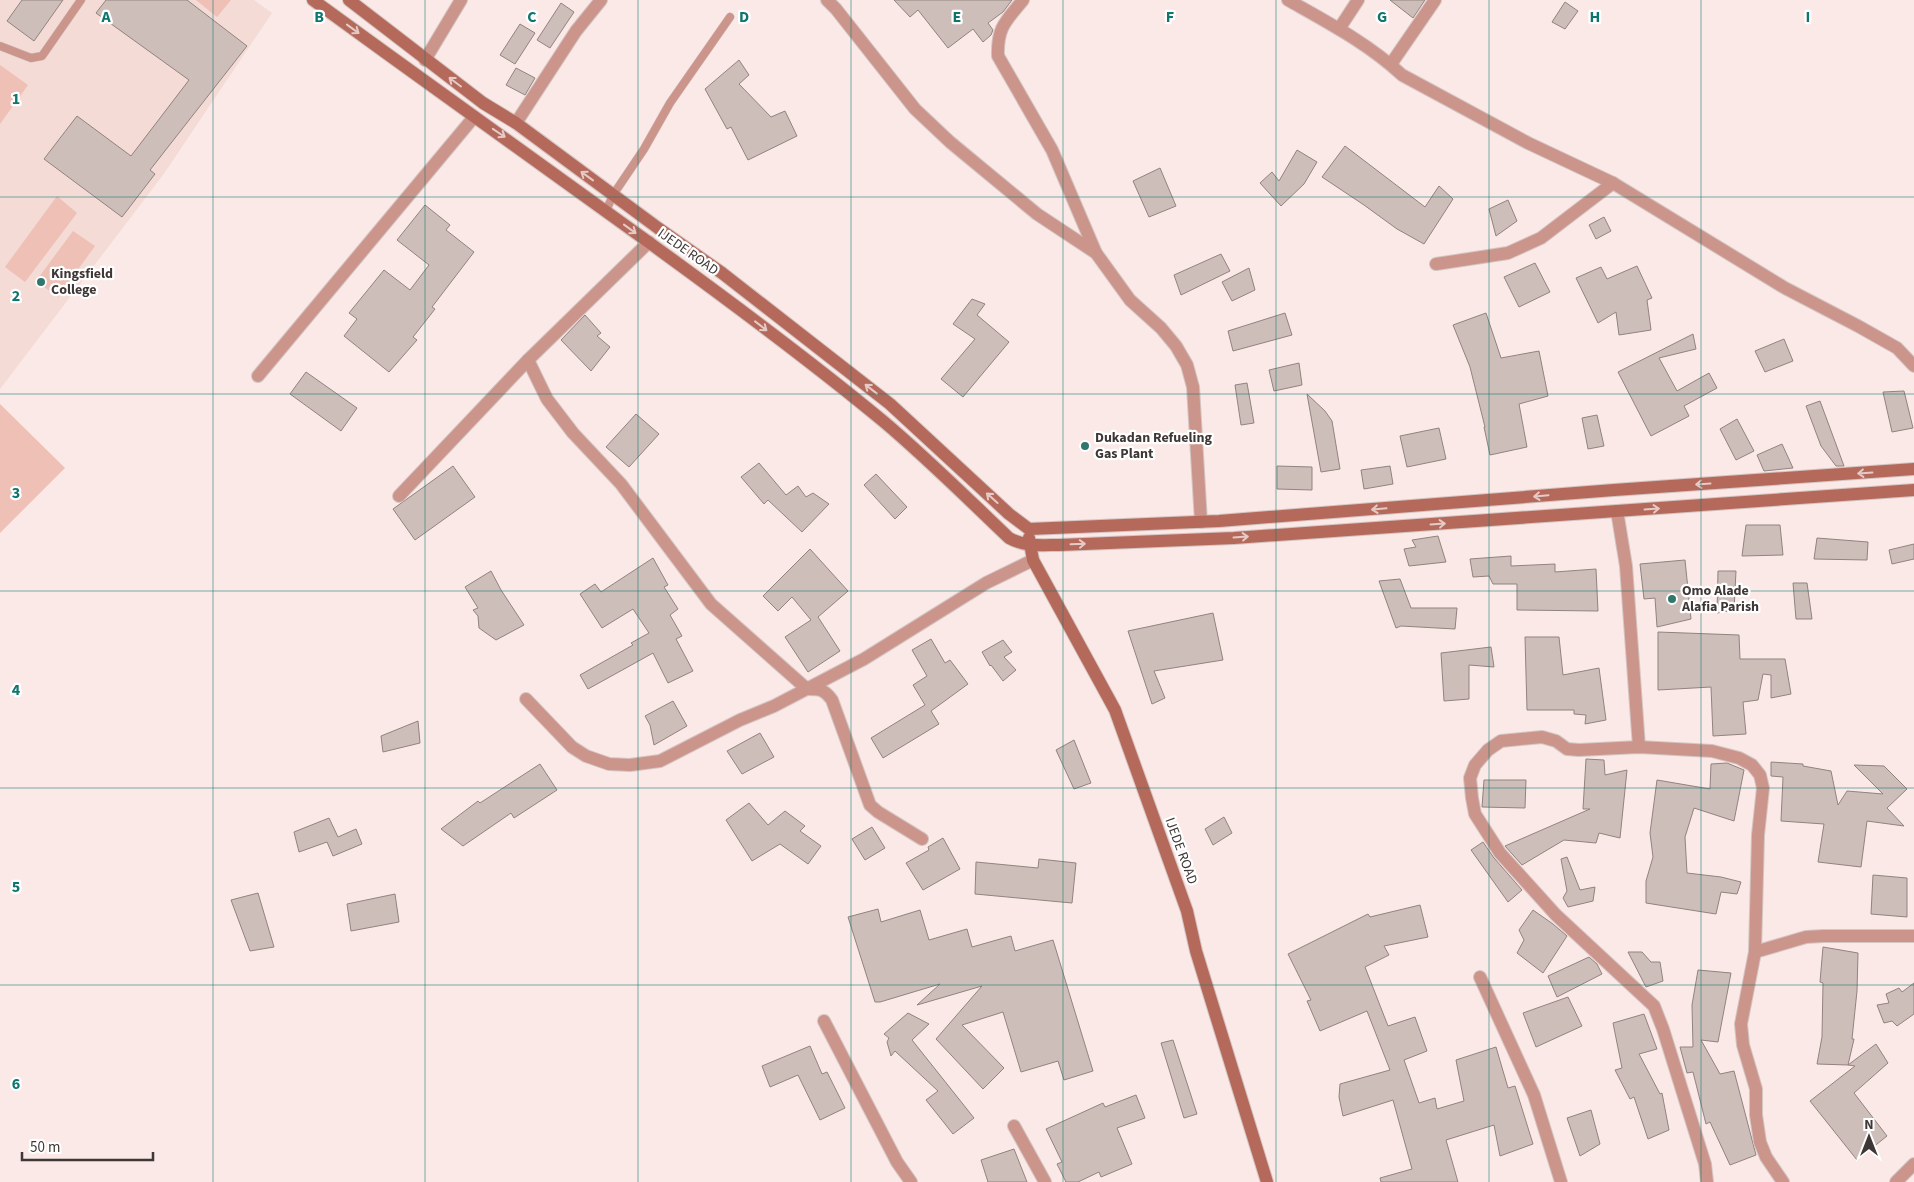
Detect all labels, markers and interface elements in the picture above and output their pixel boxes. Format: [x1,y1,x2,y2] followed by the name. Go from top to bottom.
[100,6,111,28] text: A
[314,6,324,28] text: B
[527,6,537,28] text: C
[739,6,749,28] text: D
[953,6,961,28] text: E
[1166,6,1174,28] text: F
[1377,6,1387,28] text: G
[1590,6,1600,28] text: H
[1806,6,1810,28] text: I
[346,24,360,34] one-way arrow
[448,77,462,87] one-way arrow
[12,88,20,110] text: 1
[492,128,506,139] one-way arrow
[580,171,594,181] one-way arrow
[623,224,637,234] one-way arrow
[654,224,722,280] street label: IJEDE ROAD
[51,264,113,300] place label: Kingsfield College
[35,276,47,288] marker: Kingsfield College
[12,285,20,307] text: 2
[754,320,767,331] one-way arrow
[864,384,878,394] one-way arrow
[1095,428,1212,464] place label: Dukadan Refueling Gas Plant
[1079,440,1091,452] marker: Dukadan Refueling Gas Plant
[1858,468,1874,477] one-way arrow
[1696,479,1712,489] one-way arrow
[12,482,20,504] text: 3
[1533,491,1549,501] one-way arrow
[985,492,998,504] one-way arrow
[1371,504,1387,513] one-way arrow
[1644,504,1660,513] one-way arrow
[1429,519,1445,528] one-way arrow
[1232,533,1248,542] one-way arrow
[1070,539,1086,549] one-way arrow
[1681,581,1759,617] place label: Omo Alade Alafia Parish
[1666,593,1678,605] marker: Omo Alade Alafia Parish
[12,679,21,701] text: 4
[1160,815,1202,887] street label: IJEDE ROAD
[12,876,20,898] text: 5
[12,1073,20,1095] text: 6
[1844,1112,1894,1162] north arrow
[1864,1115,1874,1135] text: N
[22,1130,154,1162] scale bar
[30,1137,60,1158] text: 50 m

